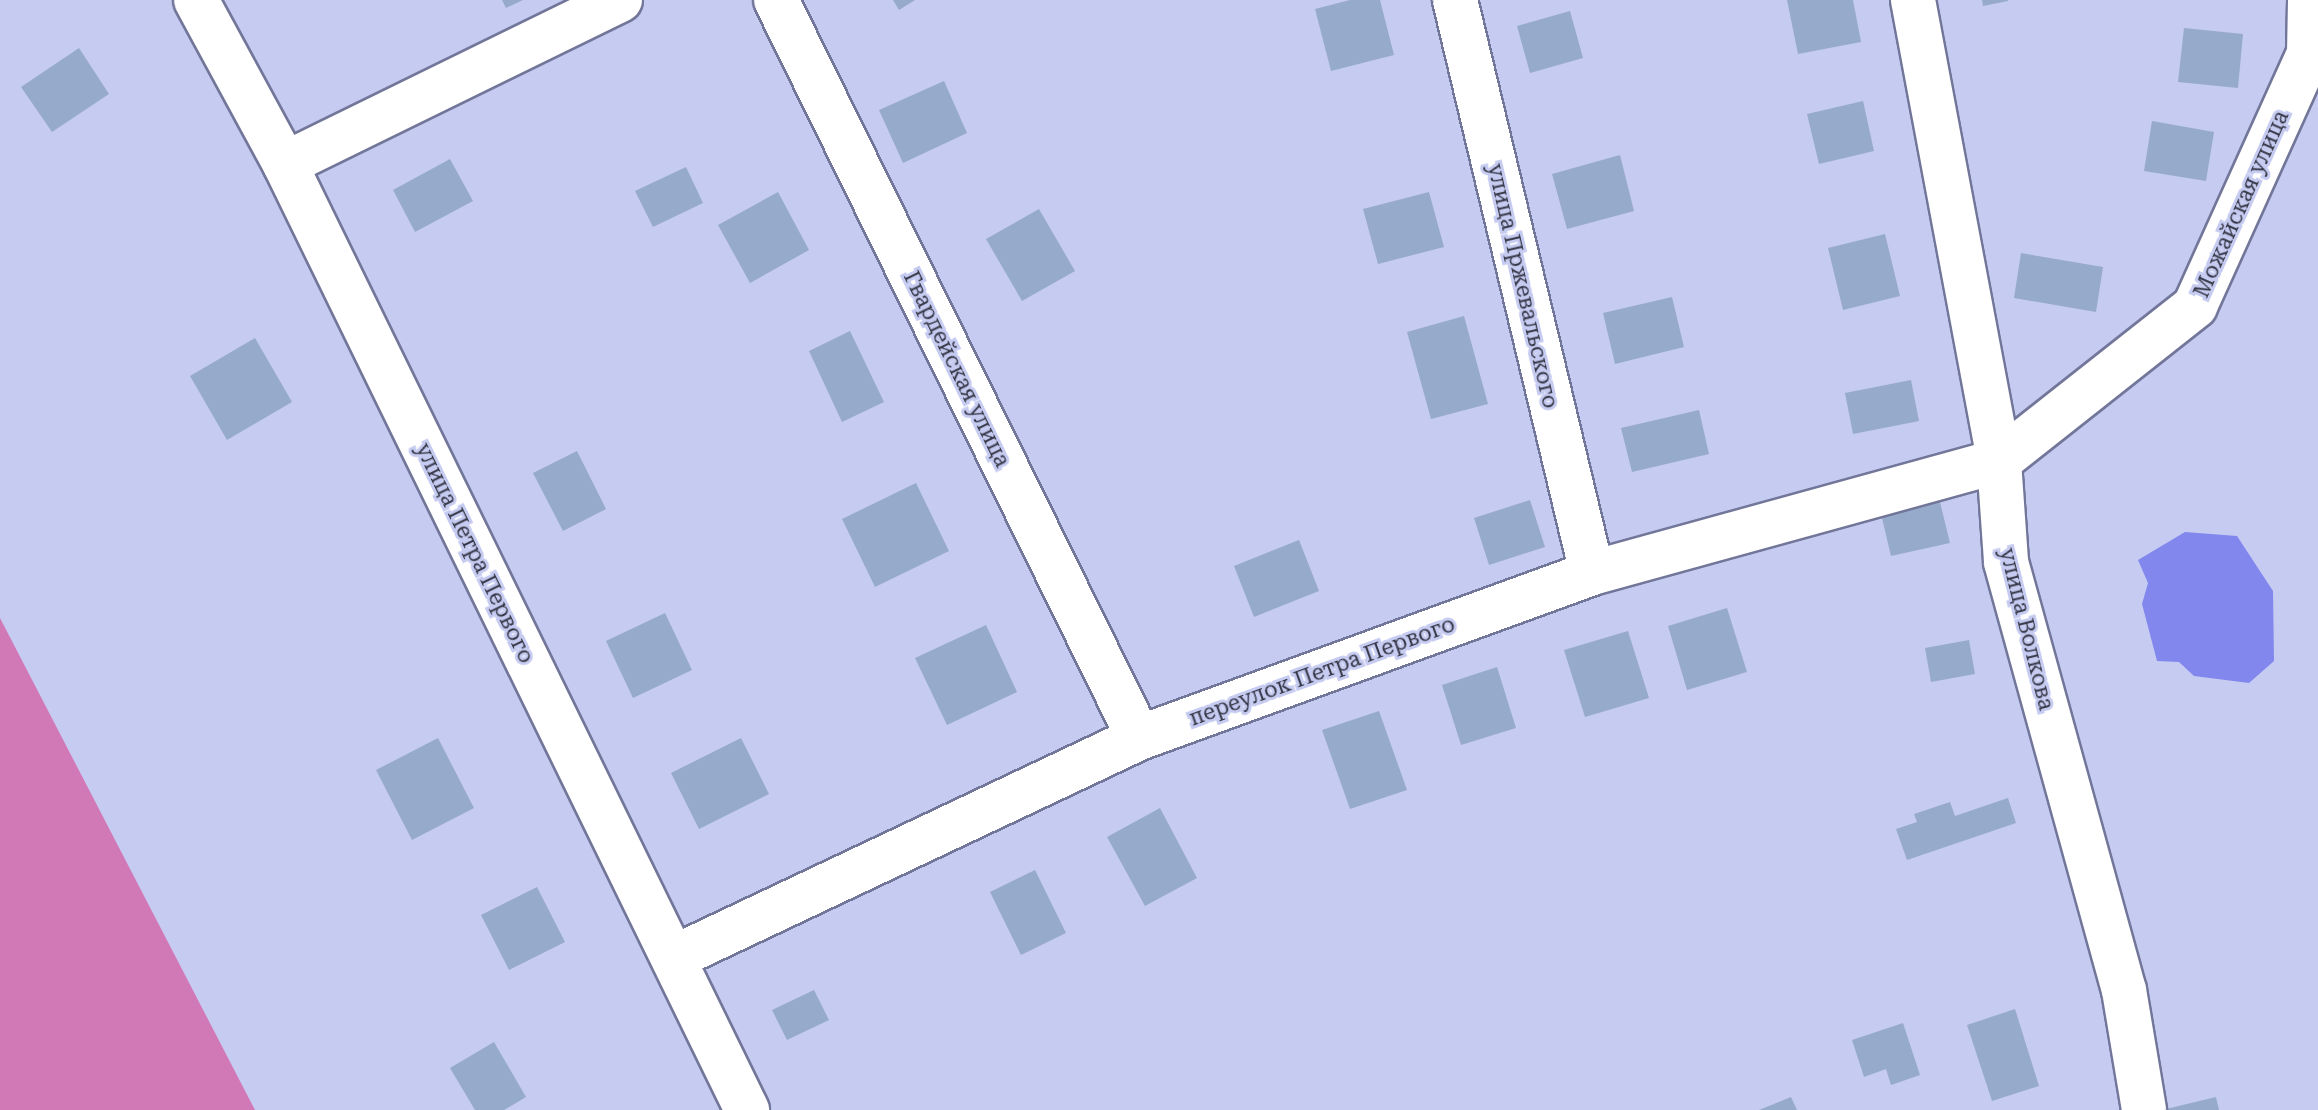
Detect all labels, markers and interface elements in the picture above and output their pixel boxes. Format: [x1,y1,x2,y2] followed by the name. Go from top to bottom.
[2188,106,2294,302] street label: Можайская улица
[1482,161,1564,411] street label: улица Пржевальского
[898,267,1016,471] street label: Гвардейская улица
[410,439,540,667] street label: улица Петра Первого
[1994,545,2060,713] street label: улица Волкова
[1186,611,1458,731] street label: переулок Петра Первого

